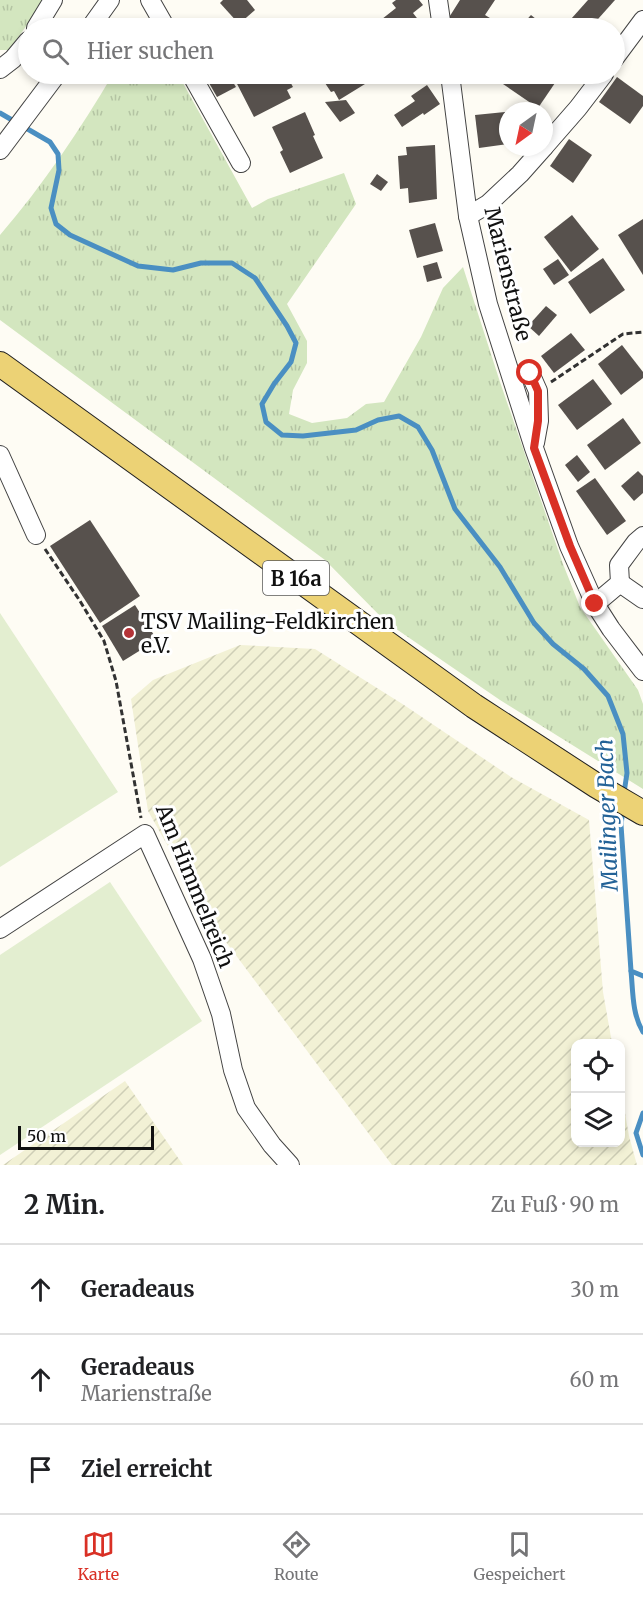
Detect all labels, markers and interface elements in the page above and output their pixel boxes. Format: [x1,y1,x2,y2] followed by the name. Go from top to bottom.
[18,18,625,84] search box
[39,35,72,68] icon: search
[87,37,214,65] text: Hier suchen
[499,102,553,156] north arrow
[478,204,538,344] street label: Marienstraße
[516,359,542,385] route start
[263,561,329,595] road number: B 16a
[581,590,607,616] route end
[141,608,395,659] place label: TSV Mailing-Feldkirchen e.V.
[122,626,136,640] marker: TSV Mailing-Feldkirchen e.V.
[590,738,624,893] water label: Mailinger Bach
[150,799,240,972] street label: Am Himmelreich
[571,1039,625,1147] map controls
[571,1039,625,1093] button: locate
[571,1093,625,1147] button: layers
[18,1123,154,1150] scale bar
[27,1126,66,1146] text: 50 m
[24,1188,105,1221] text: 2 Min.
[491,1192,619,1217] text: Zu Fuß · 90 m
[24,1273,57,1306] icon: ahead
[81,1275,195,1303] text: Geradeaus
[570,1277,619,1302] text: 30 m
[81,1353,195,1381] text: Geradeaus
[24,1363,57,1396] icon: ahead
[569,1367,619,1392] text: 60 m
[81,1381,212,1406] text: Marienstraße
[24,1453,57,1486] icon: arrive
[81,1455,212,1483] text: Ziel erreicht
[77,1528,119,1584] tab: Karte
[274,1528,318,1584] tab: Route
[473,1528,566,1584] tab: Gespeichert

